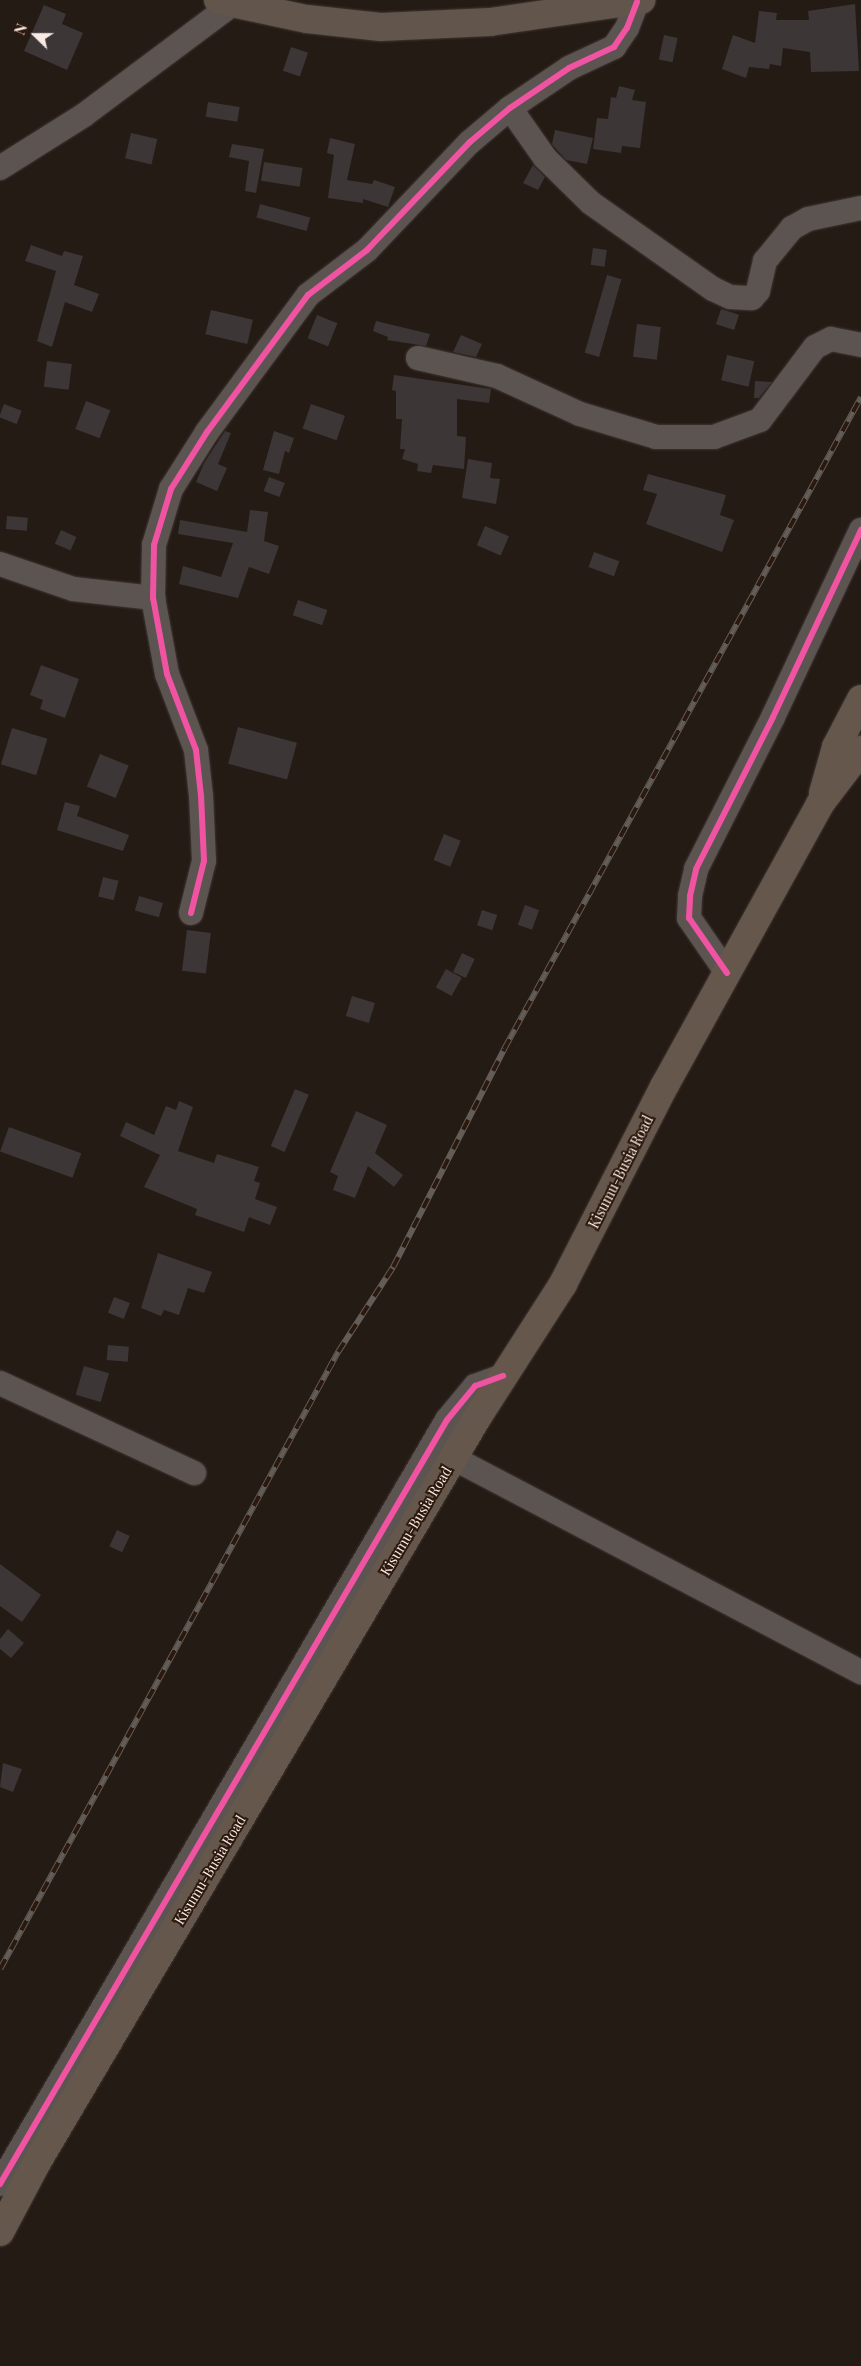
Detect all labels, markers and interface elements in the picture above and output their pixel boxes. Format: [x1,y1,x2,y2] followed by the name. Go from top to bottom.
[10,10,60,60] north arrow
[10,21,31,37] text: N
[585,1113,657,1231] street label: Kisumu-Busia Road
[377,1463,455,1579] street label: Kisumu-Busia Road
[171,1812,249,1928] street label: Kisumu-Busia Road

